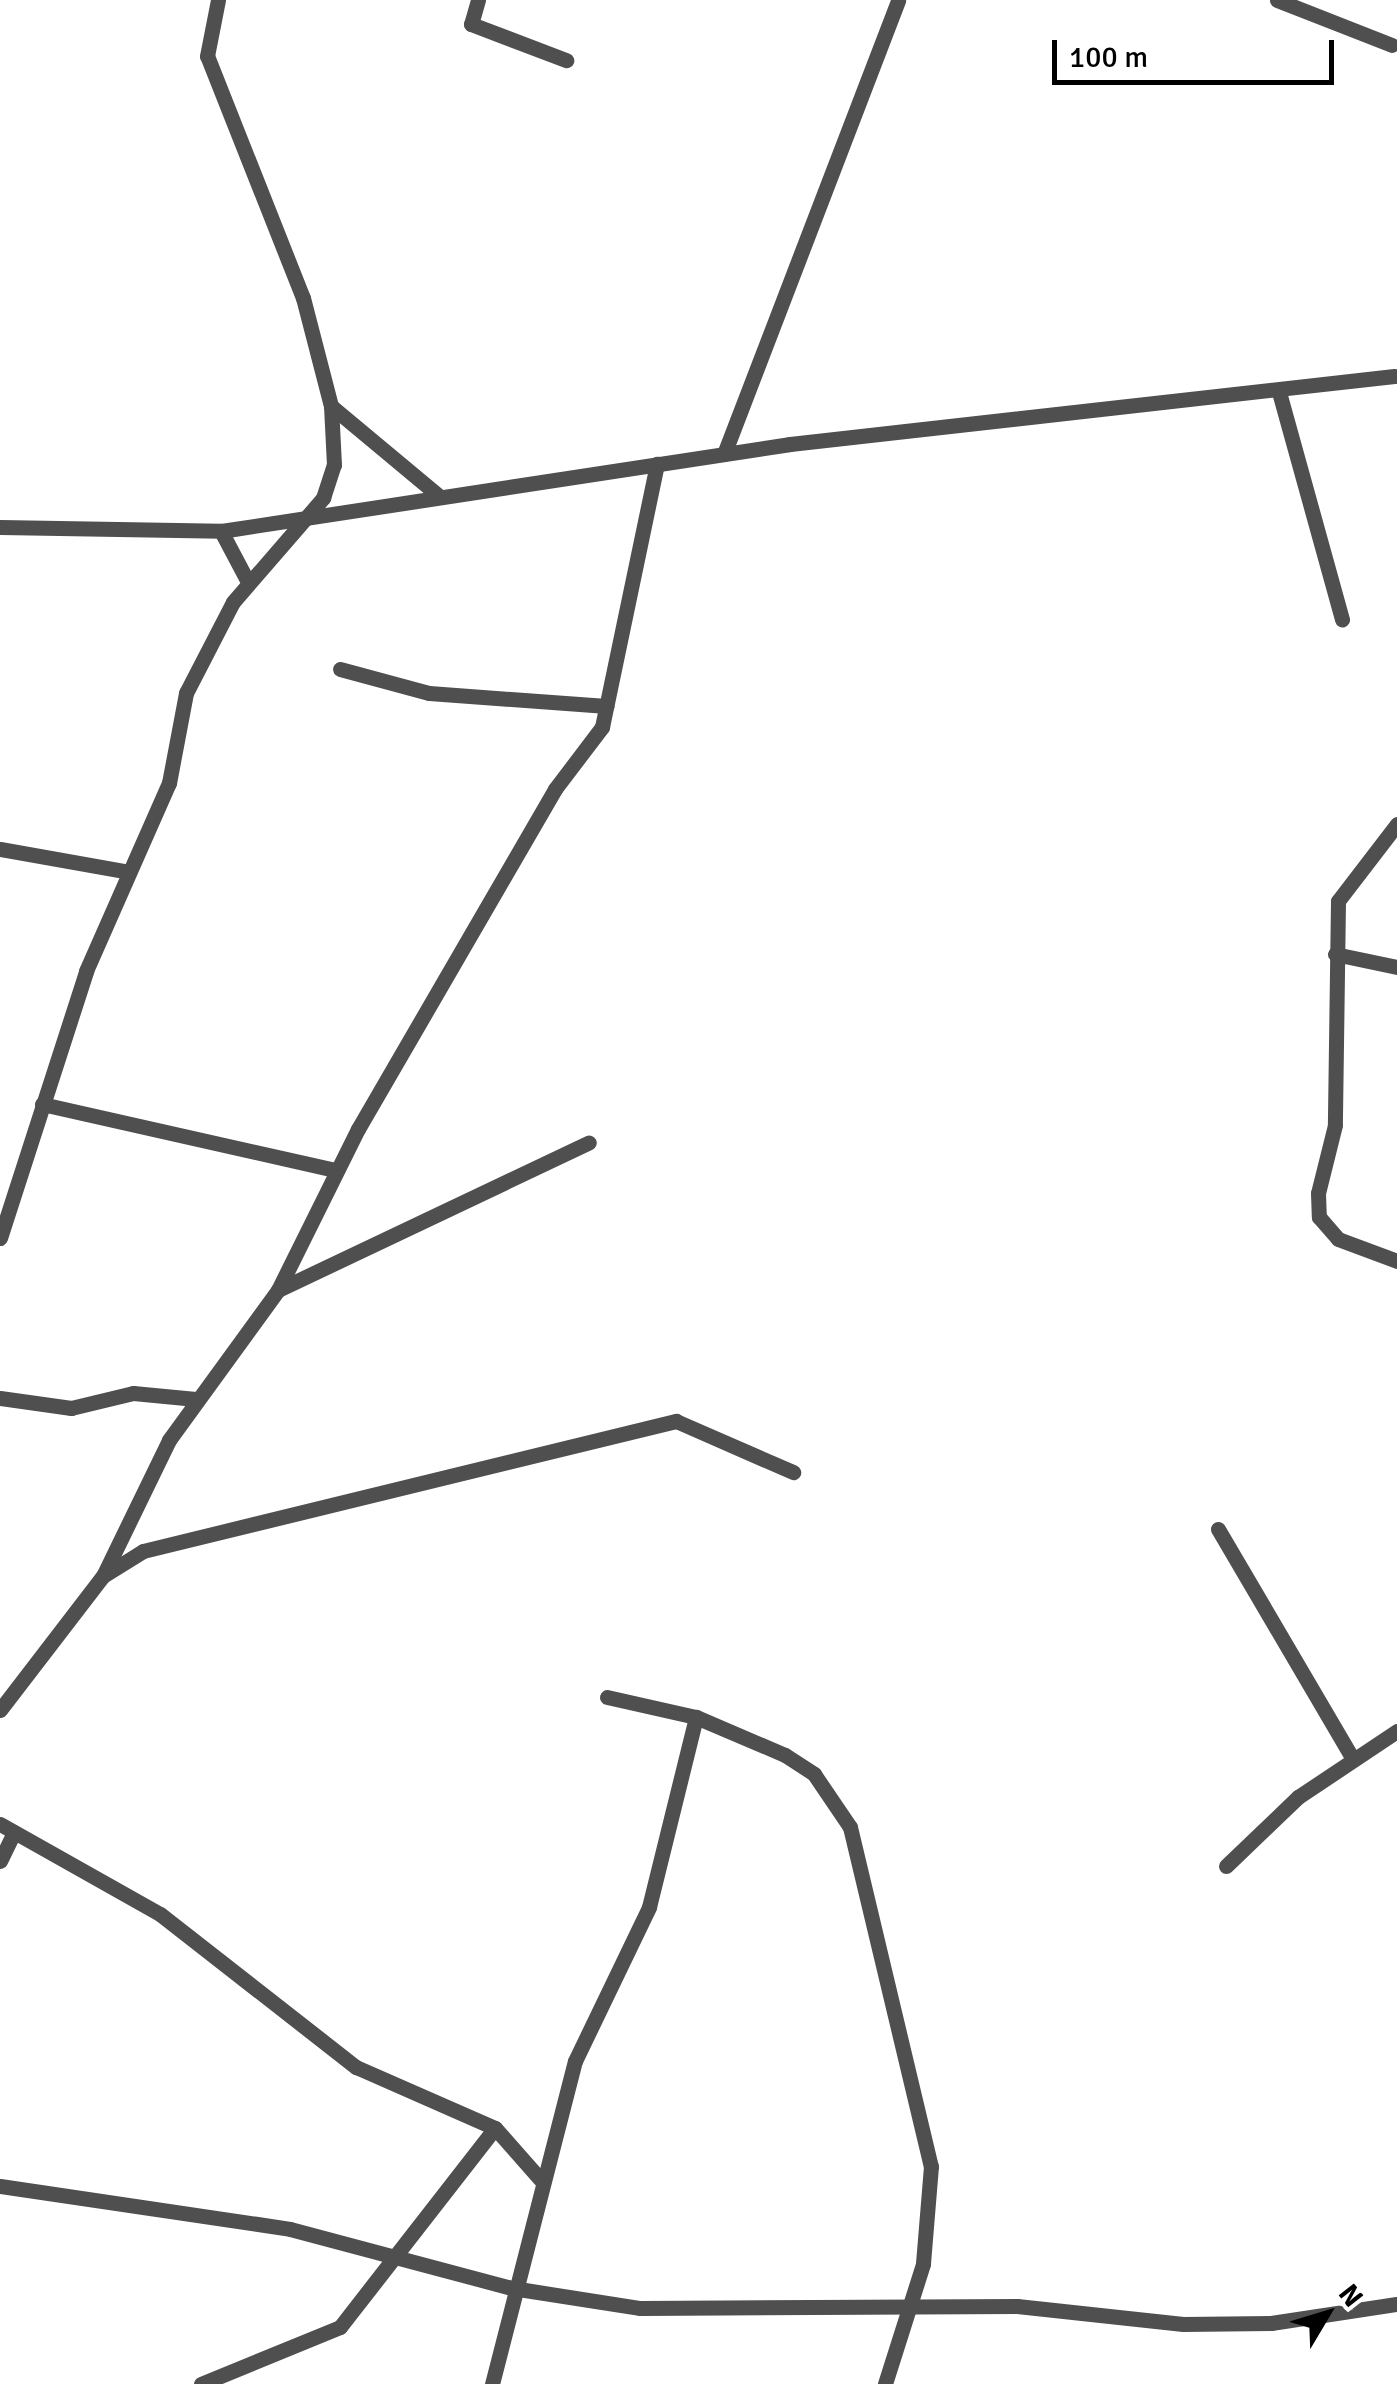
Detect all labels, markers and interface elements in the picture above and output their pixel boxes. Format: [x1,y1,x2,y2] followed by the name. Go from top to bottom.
[1057,20,1340,82] scale bar
[1069,39,1148,76] text: 100 m
[1277,2264,1377,2364] north arrow
[1331,2277,1370,2314] text: N

